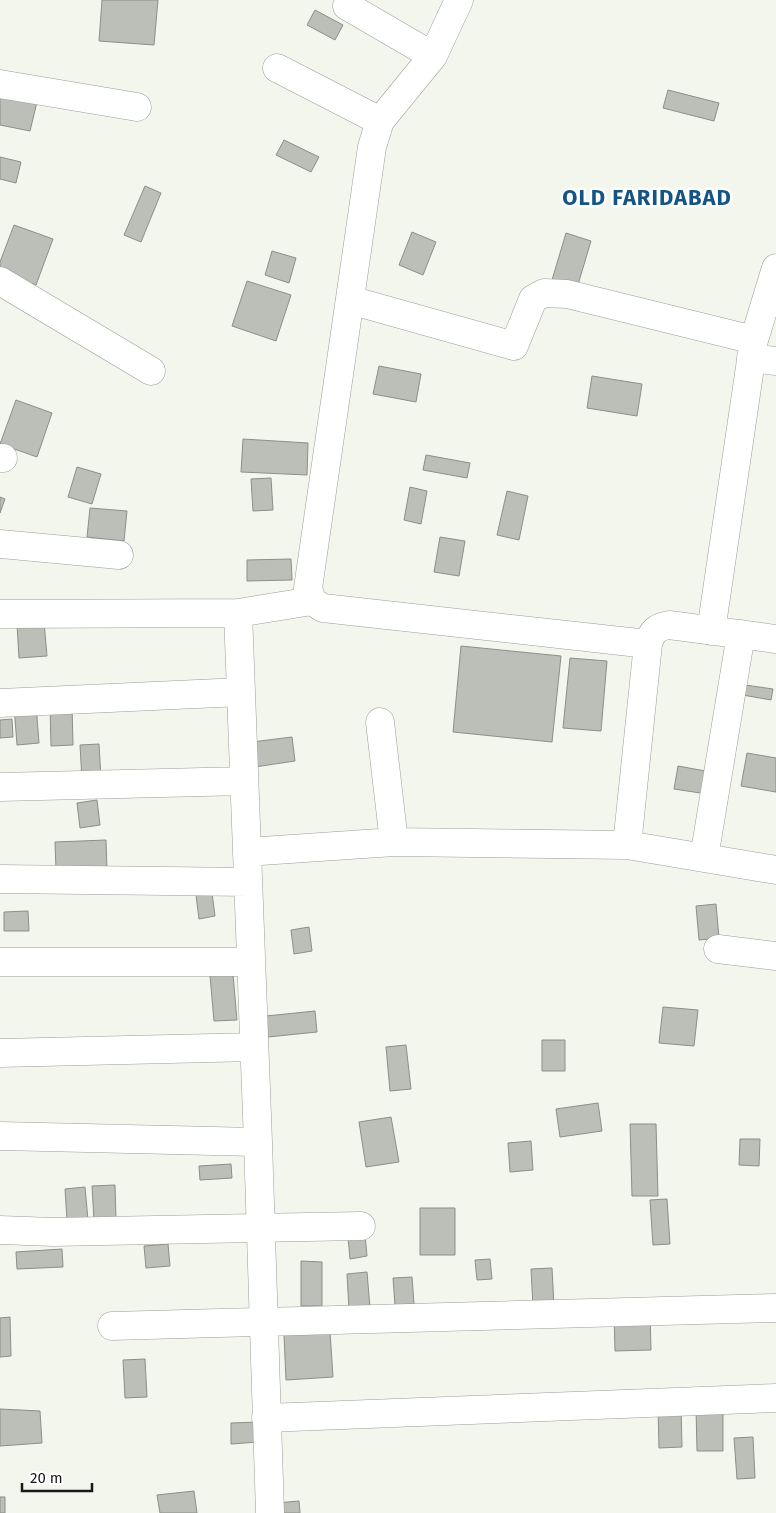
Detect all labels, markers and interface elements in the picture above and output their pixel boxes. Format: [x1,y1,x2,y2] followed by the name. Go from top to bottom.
[562,184,732,211] district label: OLD FARIDABAD
[22,1460,92,1492] scale bar
[30,1469,63,1487] text: 20 m

